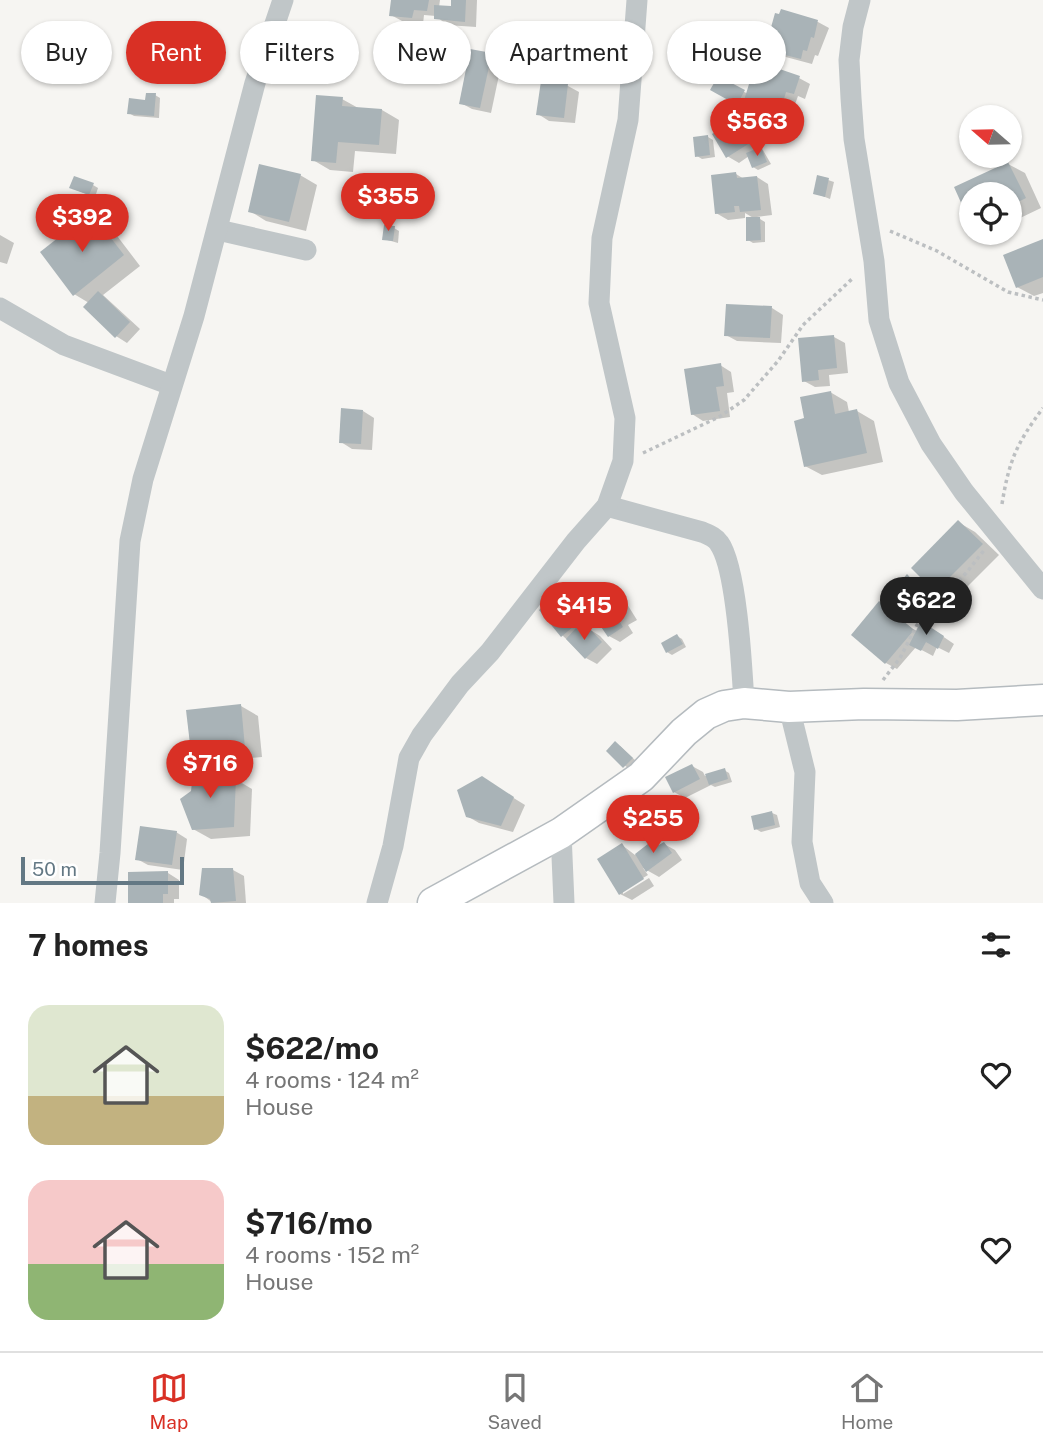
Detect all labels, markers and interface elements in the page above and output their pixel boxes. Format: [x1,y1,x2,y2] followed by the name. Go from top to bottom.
[21,21,112,84] chip: Buy
[126,21,226,84] chip: Rent
[240,21,359,84] chip: Filters
[373,21,471,84] chip: New
[485,21,653,84] chip: Apartment
[667,21,786,84] chip: House
[716,99,798,158] pin: $563
[959,105,1022,168] north arrow
[959,105,1022,245] map controls
[726,107,788,134] text: $563
[347,174,429,233] pin: $355
[357,182,419,209] text: $355
[959,182,1022,245] button: locate
[41,194,123,254] pin: $392
[52,203,112,230] text: $392
[885,578,967,637] pin: $622
[543,582,625,642] pin: $415
[896,586,956,613] text: $622
[556,591,612,618] text: $415
[169,740,251,800] pin: $716
[182,749,238,776] text: $716
[612,796,694,855] pin: $255
[622,804,684,831] text: $255
[21,854,184,886] scale bar
[32,858,77,880] text: 50 m
[977,926,1015,964] icon: filters
[28,927,149,963] text: 7 homes
[245,1030,379,1066] text: $622/mo
[84,1033,168,1117] icon: home
[977,1056,1015,1094] icon: heart
[245,1066,419,1093] text: 4 rooms · 124 m²
[245,1093,313,1120] text: House
[245,1205,373,1241] text: $716/mo
[84,1208,168,1292] icon: home
[977,1231,1015,1269] icon: heart
[245,1241,419,1268] text: 4 rooms · 152 m²
[245,1268,313,1295] text: House
[150,1369,188,1433] tab: Map
[487,1369,542,1433] tab: Saved
[841,1369,893,1433] tab: Home

